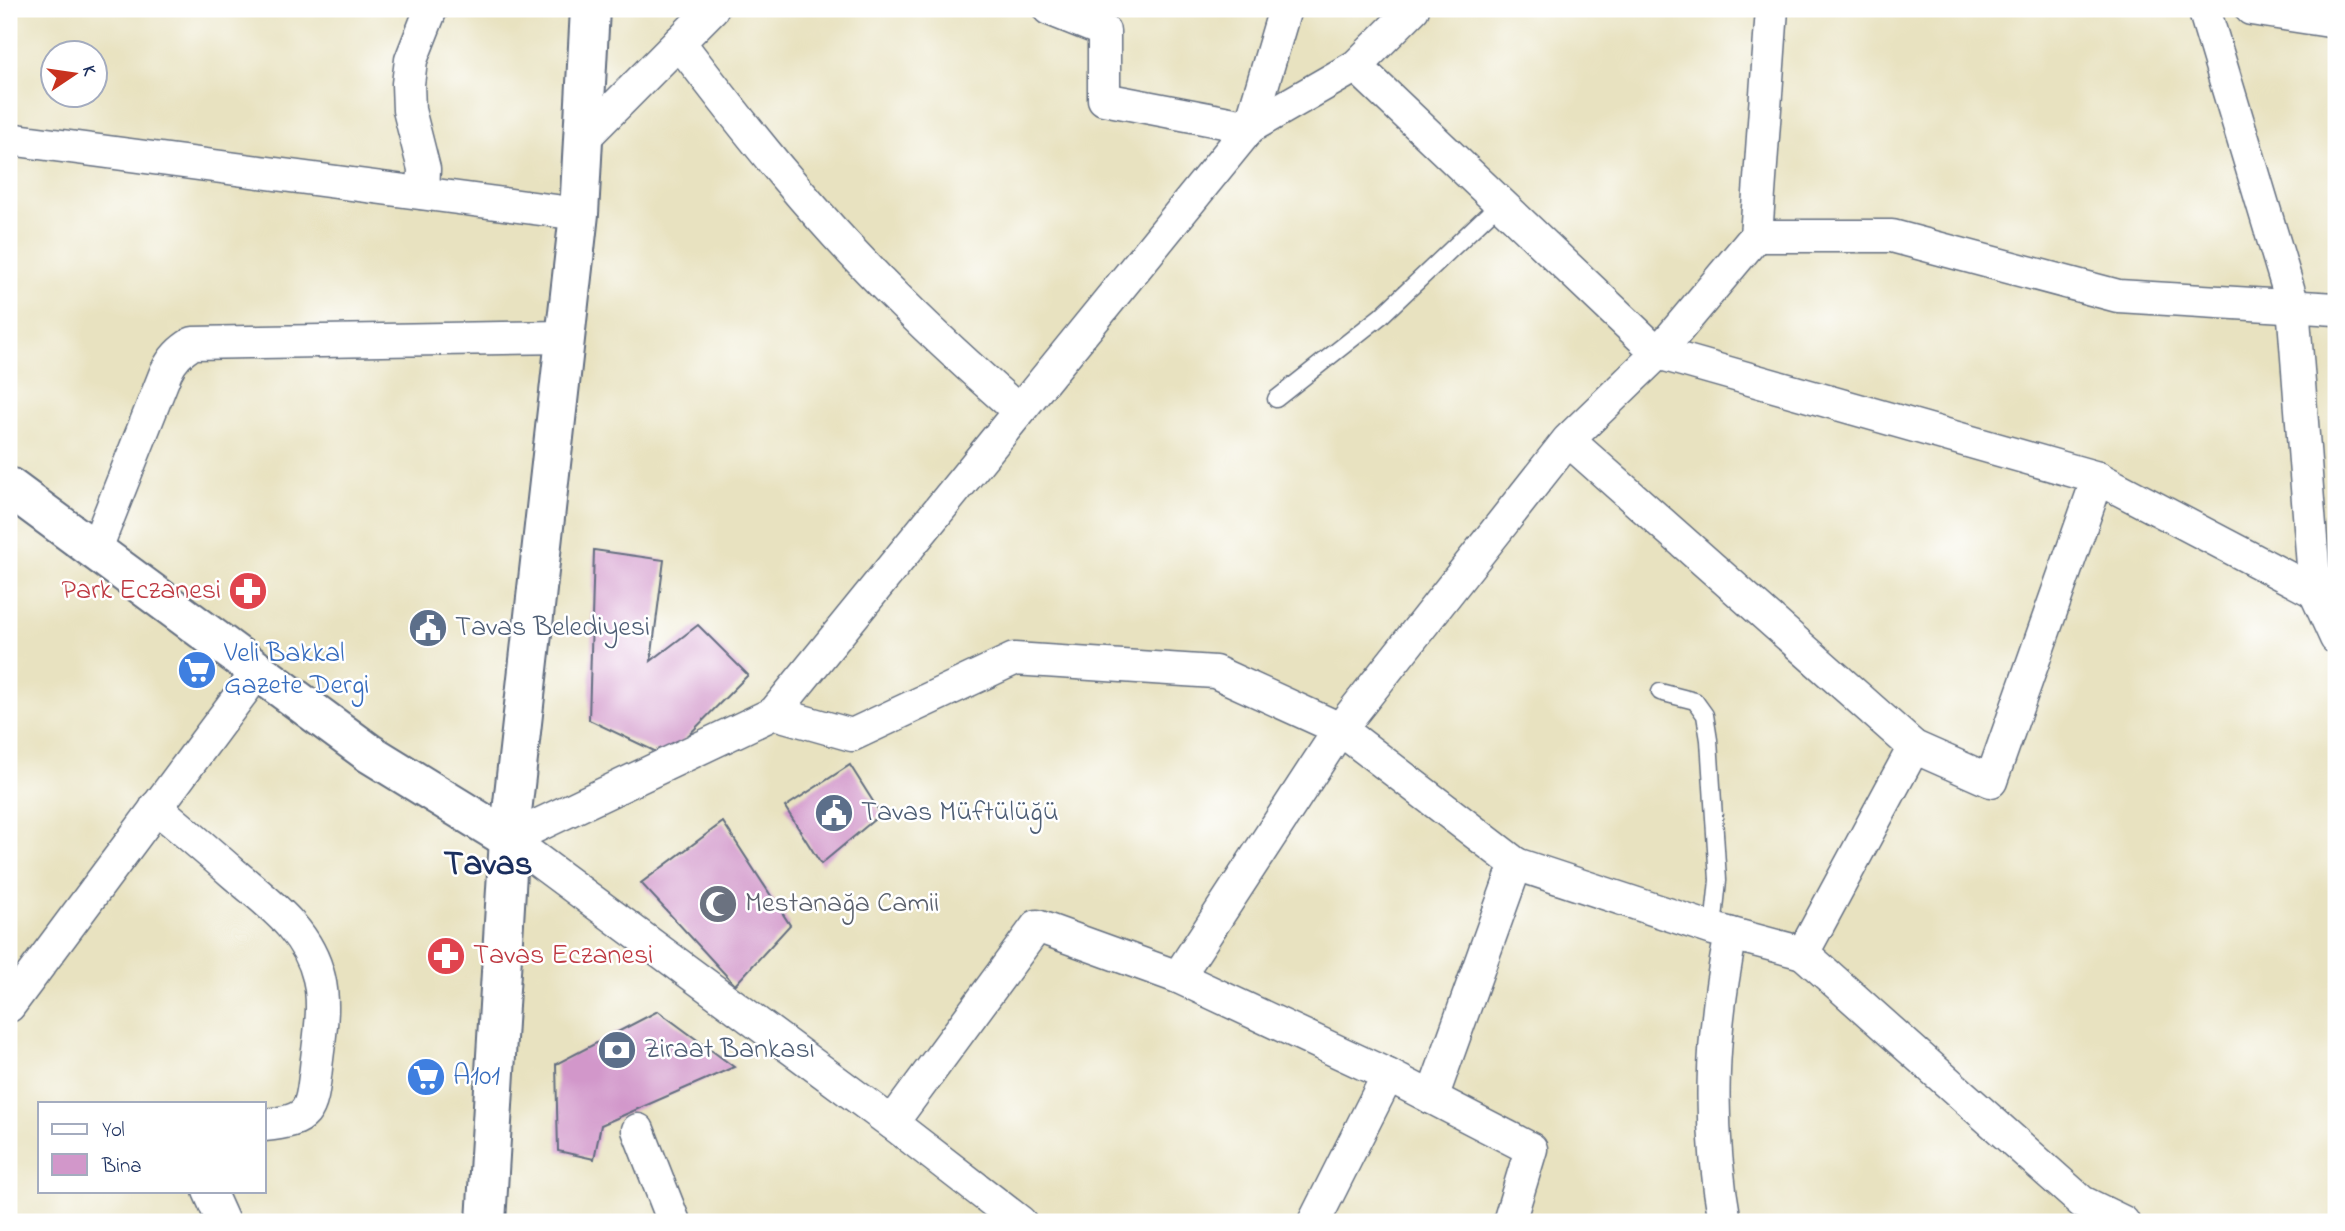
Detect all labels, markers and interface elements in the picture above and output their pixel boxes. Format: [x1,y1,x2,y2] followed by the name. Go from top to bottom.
[38,38,108,108] north arrow
[74,63,102,79] text: K
[227,570,269,612] pharmacy icon: Park Eczanesi
[62,571,221,612] place label: Park Eczanesi
[407,607,449,649] public building icon: Tavas Belediyesi
[455,608,650,649] place label: Tavas Belediyesi
[223,634,369,707] place label: Veli Bakkal Gazete Dergi
[176,649,218,691] supermarket icon: Veli Bakkal Gazete Dergi
[813,792,855,834] public building icon: Tavas Müftülüğü
[861,793,1059,834] place label: Tavas Müftülüğü
[443,840,533,891] district label: Tavas
[697,883,739,925] mosque icon: Mestanağa Camii
[745,884,939,925] place label: Mestanağa Camii
[425,935,467,977] pharmacy icon: Tavas Eczanesi
[473,936,653,977] place label: Tavas Eczanesi
[596,1029,638,1071] bank icon: Ziraat Bankası
[644,1030,815,1071] place label: Ziraat Bankası
[405,1056,447,1098] supermarket icon: A101
[453,1057,500,1098] place label: A101
[38,1102,266,1192] legend
[102,1116,125,1146] text: Yol
[101,1152,142,1182] text: Bina

